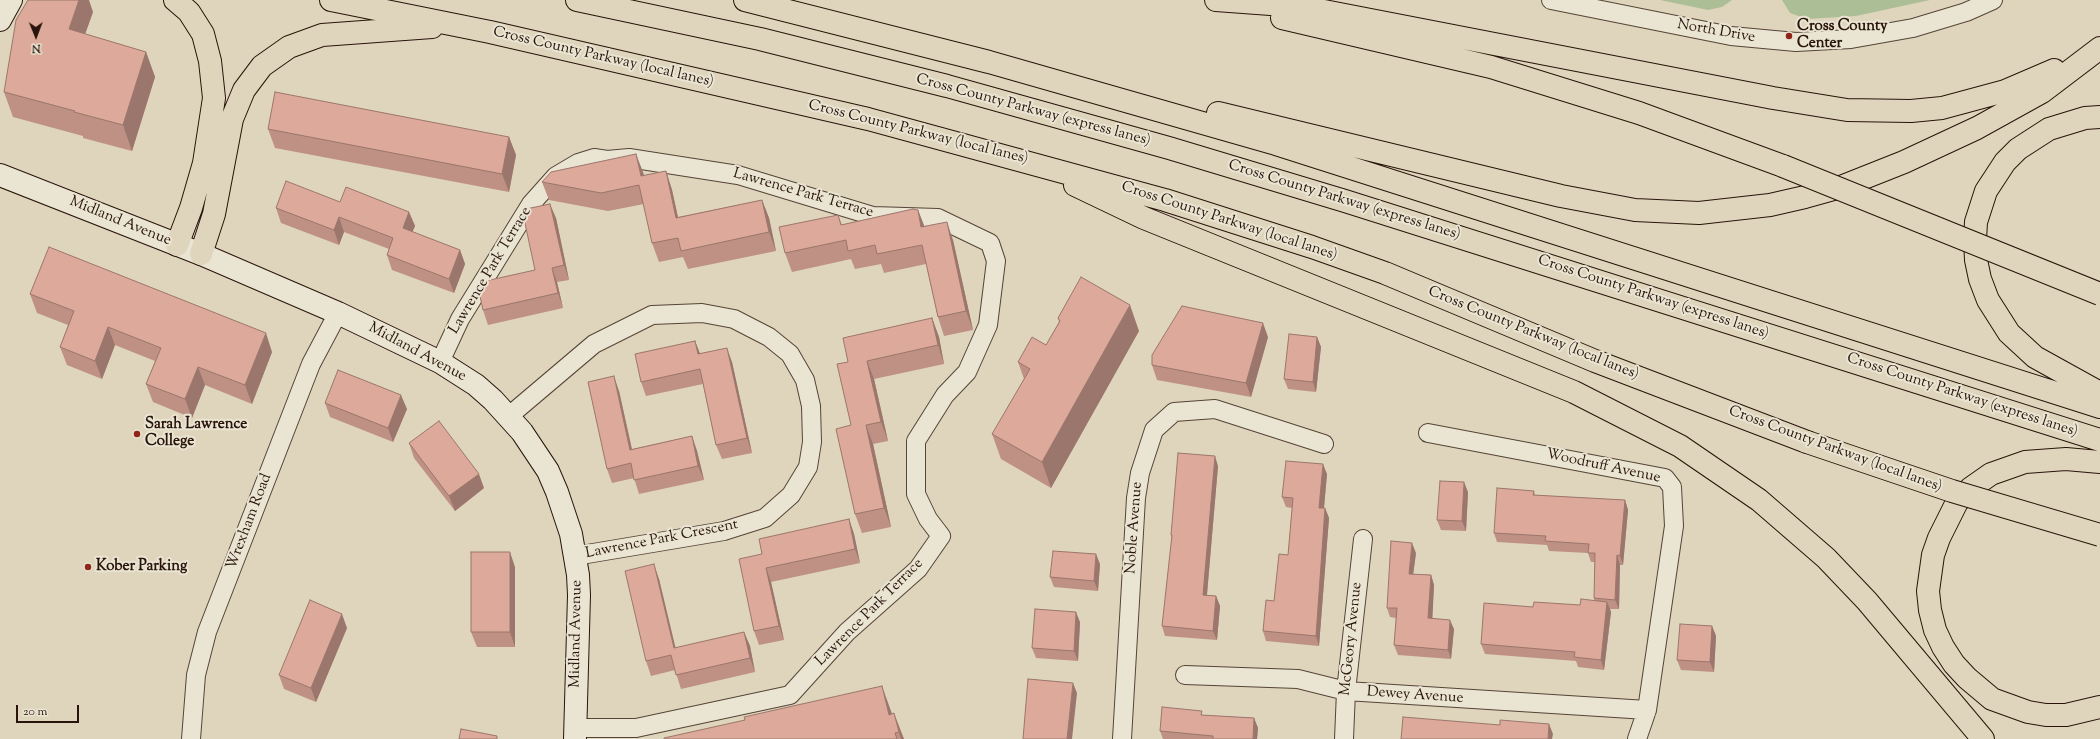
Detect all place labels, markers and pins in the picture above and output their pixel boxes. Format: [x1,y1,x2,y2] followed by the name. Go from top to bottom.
[1797,18,1888,53] place label: Cross County Center
[1784,31,1794,41] marker: Cross County Center
[145,416,247,451] place label: Sarah Lawrence College
[132,429,142,439] marker: Sarah Lawrence College
[96,558,187,576] place label: Kober Parking
[83,562,93,572] marker: Kober Parking

